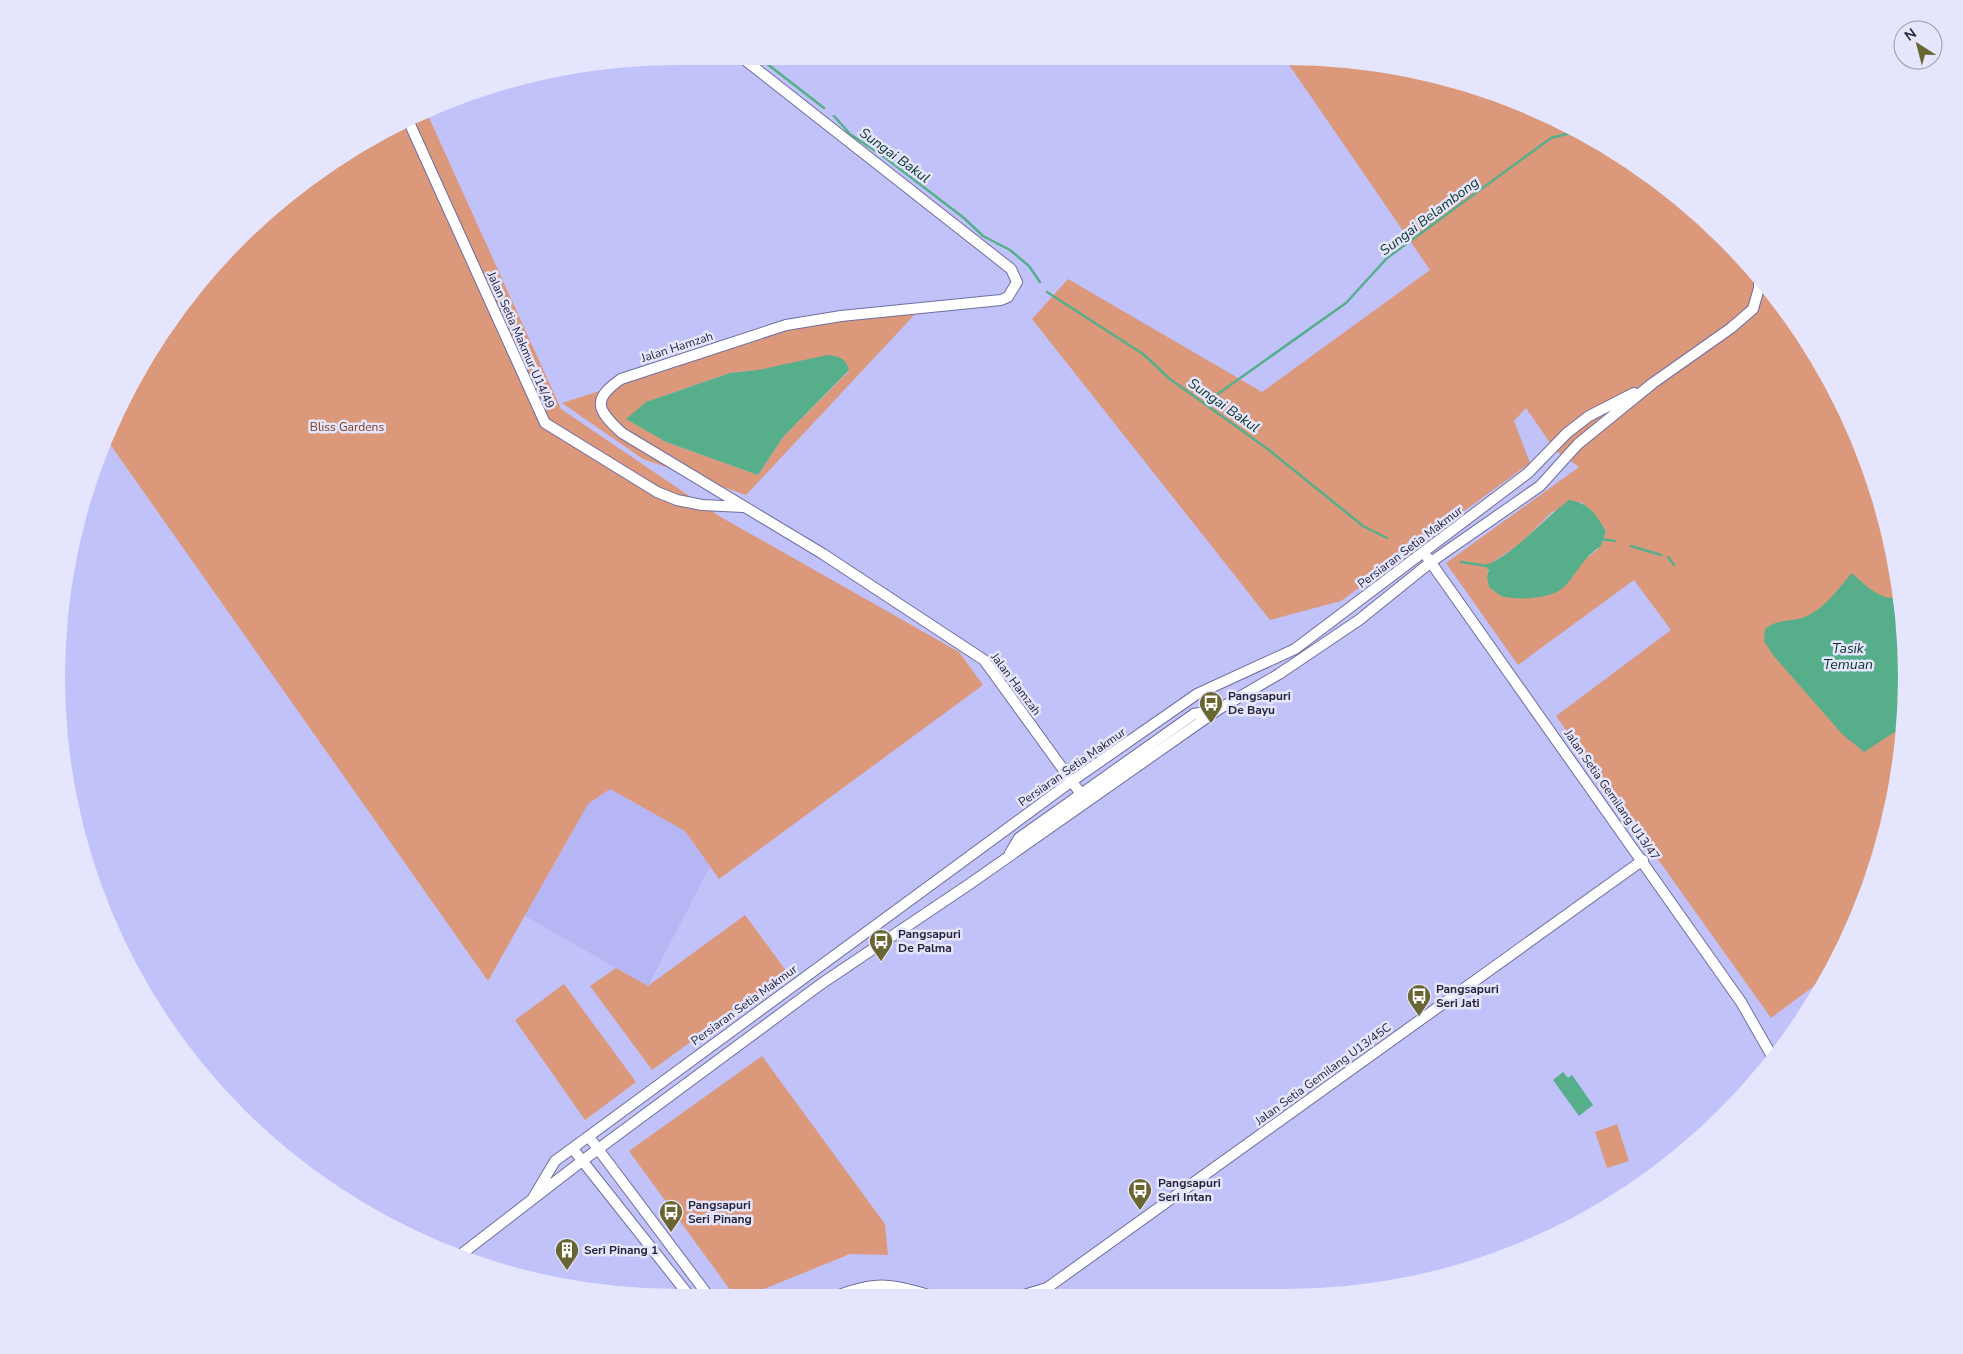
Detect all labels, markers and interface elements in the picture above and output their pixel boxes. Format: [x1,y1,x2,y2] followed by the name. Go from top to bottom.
[1893,20,1943,70] north arrow
[1901,24,1920,46] text: N
[856,123,934,187] water label: Sungai Bakul
[1376,173,1483,260] water label: Sungai Belambong
[483,268,558,411] street label: Jalan Setia Makmur U14/49
[638,328,715,366] street label: Jalan Hamzah
[1184,374,1263,437] water label: Sungai Bakul
[310,419,384,435] park label: Bliss Gardens
[1354,502,1466,592] street label: Persiaran Setia Makmur
[1823,639,1873,674] water label: Tasik Temuan
[987,649,1045,719] street label: Jalan Hamzah
[1228,688,1291,718] place label: Pangsapuri De Bayu
[1198,690,1224,724] bus stop icon: Pangsapuri De Bayu
[1015,723,1129,810] street label: Persiaran Setia Makmur
[1560,726,1663,864] street label: Jalan Setia Gemilang U13/47
[898,926,961,956] place label: Pangsapuri De Palma
[868,928,894,962] bus stop icon: Pangsapuri De Palma
[688,961,801,1049] street label: Persiaran Setia Makmur
[1436,981,1499,1011] place label: Pangsapuri Seri Jati
[1406,983,1432,1017] bus stop icon: Pangsapuri Seri Jati
[1251,1019,1394,1129] street label: Jalan Setia Gemilang U13/45C
[1158,1175,1221,1205] place label: Pangsapuri Seri Intan
[1127,1177,1153,1211] bus stop icon: Pangsapuri Seri Intan
[688,1197,752,1227] place label: Pangsapuri Seri Pinang
[658,1199,684,1233] bus stop icon: Pangsapuri Seri Pinang
[554,1237,580,1271] building icon: Seri Pinang 1
[584,1242,658,1258] place label: Seri Pinang 1

